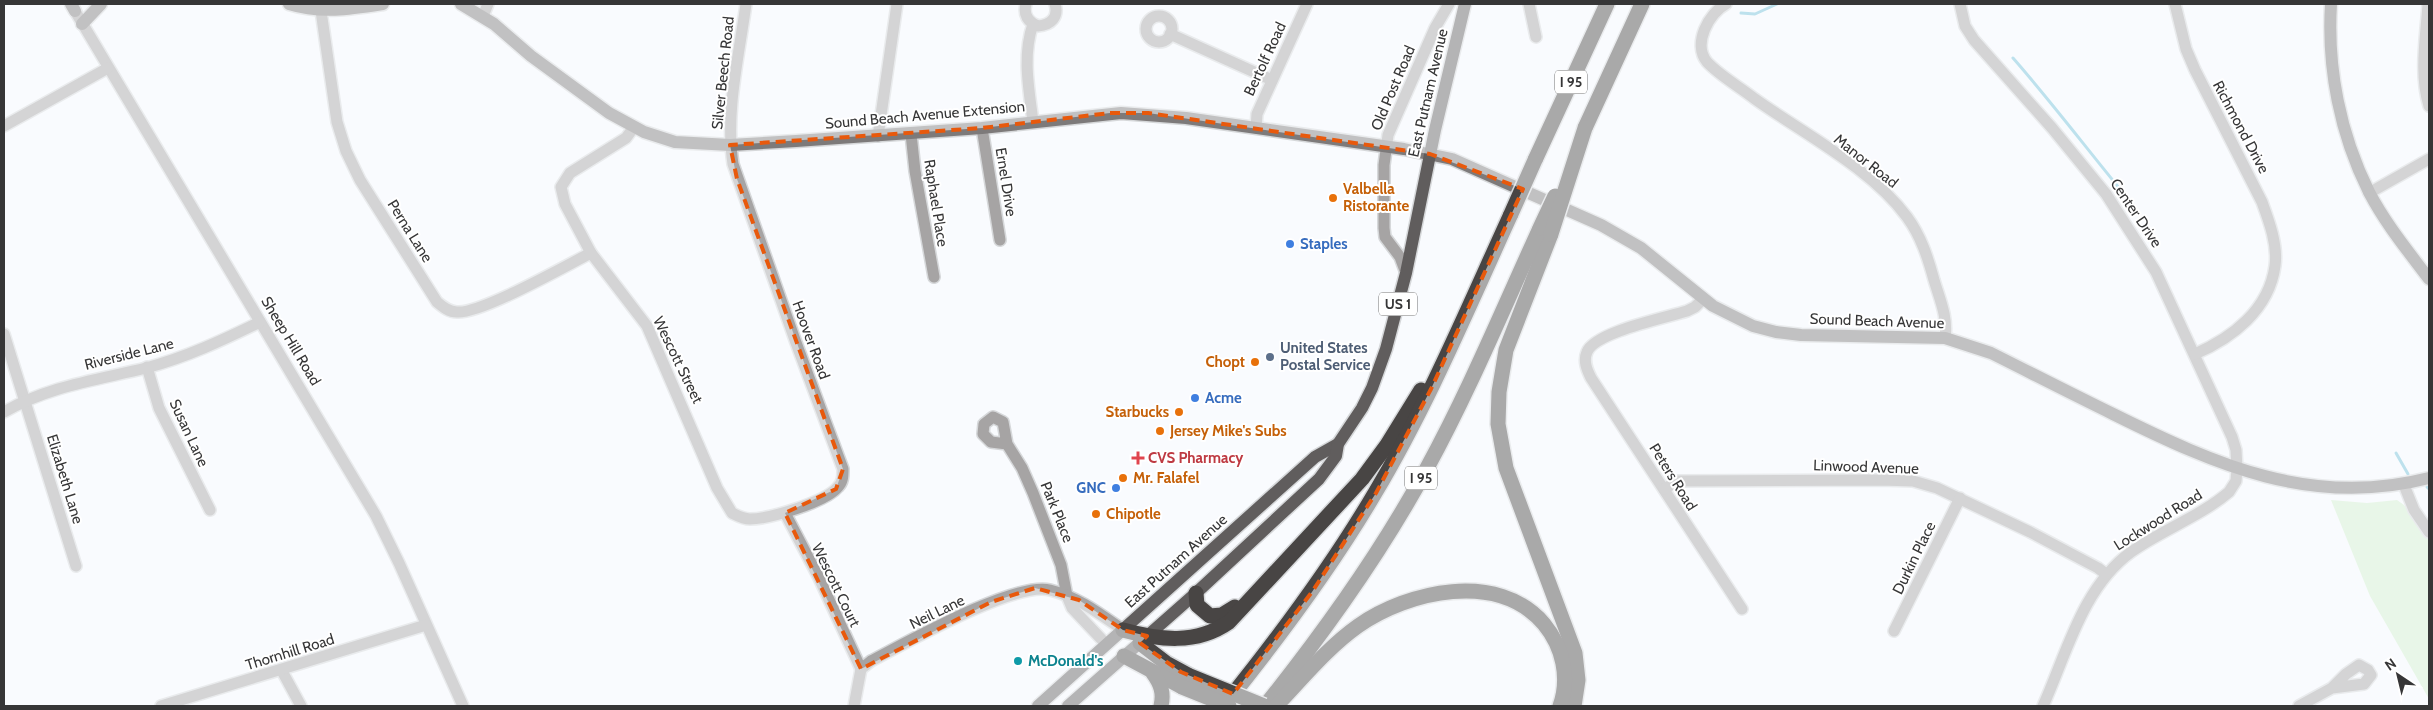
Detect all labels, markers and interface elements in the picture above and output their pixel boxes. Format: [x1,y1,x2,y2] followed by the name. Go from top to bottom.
[708,16,738,130] street label: Silver Beech Road
[1240,19,1290,99] street label: Bertolf Road
[1404,27,1452,159] street label: East Putnam Avenue
[1367,43,1419,133] street label: Old Post Road
[1555,70,1587,94] road number: I 95
[2209,78,2273,177] street label: Richmond Drive
[824,97,1026,133] street label: Sound Beach Avenue Extension
[1830,130,1902,192] street label: Manor Road
[992,146,1020,218] street label: Ernel Drive
[920,158,952,248] street label: Raphael Place
[2106,175,2166,251] street label: Center Drive
[1343,180,1410,215] place label: Valbella Ristorante
[1327,192,1339,204] marker: Valbella Ristorante
[384,196,436,266] street label: Perna Lane
[1300,235,1348,253] place label: Staples
[1284,238,1296,250] marker: Staples
[1379,292,1417,316] road number: US 1
[257,293,325,389] street label: Sheep Hill Road
[788,298,834,382] street label: Hoover Road
[1809,310,1945,332] street label: Sound Beach Avenue
[649,314,707,406] street label: Wescott Street
[83,334,176,374] street label: Riverside Lane
[1280,339,1371,374] place label: United States Postal Service
[1264,351,1276,363] marker: United States Postal Service
[1205,353,1245,371] place label: Chopt
[1249,356,1261,368] marker: Chopt
[1205,389,1242,407] place label: Acme
[1189,392,1201,404] marker: Acme
[166,396,213,470] street label: Susan Lane
[1106,403,1169,421] place label: Starbucks
[1173,406,1185,418] marker: Starbucks
[1169,422,1287,440] place label: Jersey Mike's Subs
[1154,425,1166,437] marker: Jersey Mike's Subs
[43,432,87,526] street label: Elizabeth Lane
[1645,440,1701,514] street label: Peters Road
[1148,449,1244,467] place label: CVS Pharmacy
[1132,452,1144,464] marker: CVS Pharmacy
[1813,456,1919,478] street label: Linwood Avenue
[1405,466,1437,489] road number: I 95
[1133,469,1199,487] place label: Mr. Falafel
[1117,472,1129,484] marker: Mr. Falafel
[1037,479,1077,545] street label: Park Place
[1076,479,1106,497] place label: GNC
[1110,482,1122,494] marker: GNC
[2111,486,2205,554] street label: Lockwood Road
[1106,505,1161,523] place label: Chipotle
[1090,508,1102,520] marker: Chipotle
[1121,510,1231,612] street label: East Putnam Avenue
[1889,518,1939,597] street label: Durkin Place
[808,540,864,630] street label: Wescott Court
[907,591,968,633] street label: Neil Lane
[244,630,336,674] street label: Thornhill Road
[2373,650,2423,700] north arrow
[1028,652,1103,670] place label: McDonald's
[2381,654,2400,675] text: N
[1012,655,1024,667] marker: McDonald's

